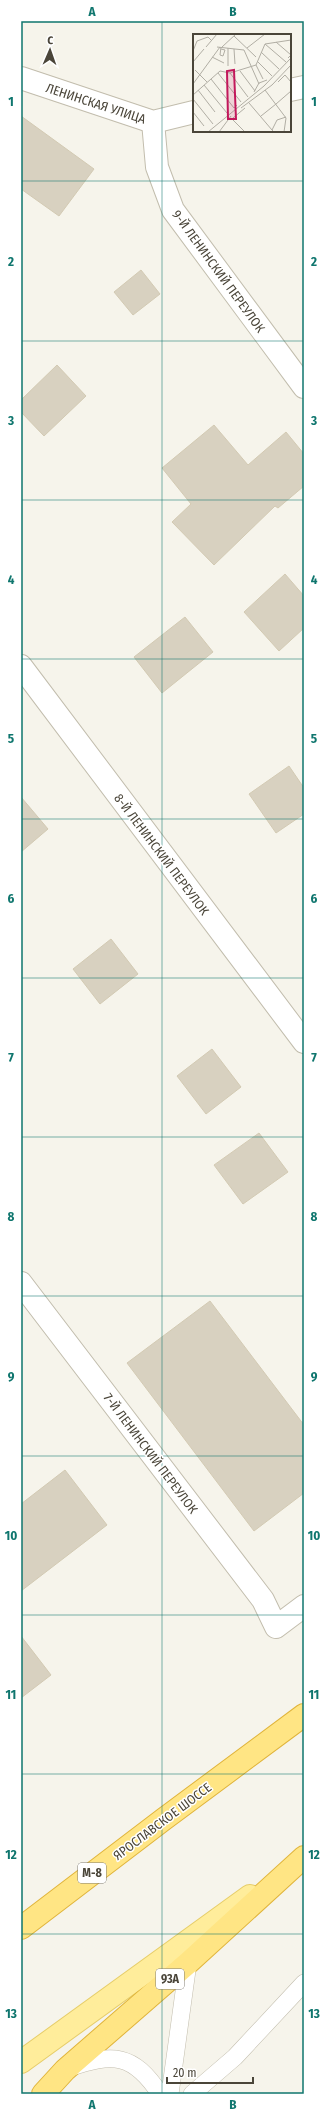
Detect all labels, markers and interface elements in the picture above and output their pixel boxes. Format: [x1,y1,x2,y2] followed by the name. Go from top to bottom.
[87,4,96,19] text: A
[229,4,237,19] text: B
[30,30,70,70] north arrow
[47,34,54,47] text: С
[193,34,291,132] inset map
[44,80,148,127] street label: ЛЕНИНСКАЯ УЛИЦА
[8,94,14,109] text: 1
[311,94,317,109] text: 1
[169,207,268,335] street label: 9-Й ЛЕНИНСКИЙ ПЕРЕУЛОК
[7,254,14,269] text: 2
[310,254,317,269] text: 2
[7,413,14,428] text: 3
[310,413,317,428] text: 3
[8,572,15,587] text: 4
[311,572,318,587] text: 4
[8,731,14,746] text: 5
[311,731,317,746] text: 5
[111,791,212,918] street label: 8-Й ЛЕНИНСКИЙ ПЕРЕУЛОК
[8,891,15,906] text: 6
[311,891,318,906] text: 6
[8,1050,14,1065] text: 7
[311,1050,317,1065] text: 7
[8,1209,15,1224] text: 8
[311,1209,318,1224] text: 8
[8,1369,15,1384] text: 9
[311,1369,318,1384] text: 9
[101,1390,201,1516] street label: 7-Й ЛЕНИНСКИЙ ПЕРЕУЛОК
[5,1528,17,1543] text: 10
[308,1528,320,1543] text: 10
[6,1687,16,1702] text: 11
[309,1687,319,1702] text: 11
[110,1780,214,1863] street label: ЯРОСЛАВСКОЕ ШОССЕ
[5,1847,17,1862] text: 12
[308,1847,320,1862] text: 12
[78,1863,106,1883] road number: М-8
[156,1969,184,1989] road number: 93A
[5,2006,17,2021] text: 13
[308,2006,320,2021] text: 13
[167,2059,253,2085] scale bar
[173,2066,197,2080] text: 20 m
[87,2097,96,2112] text: A
[229,2097,237,2112] text: B

